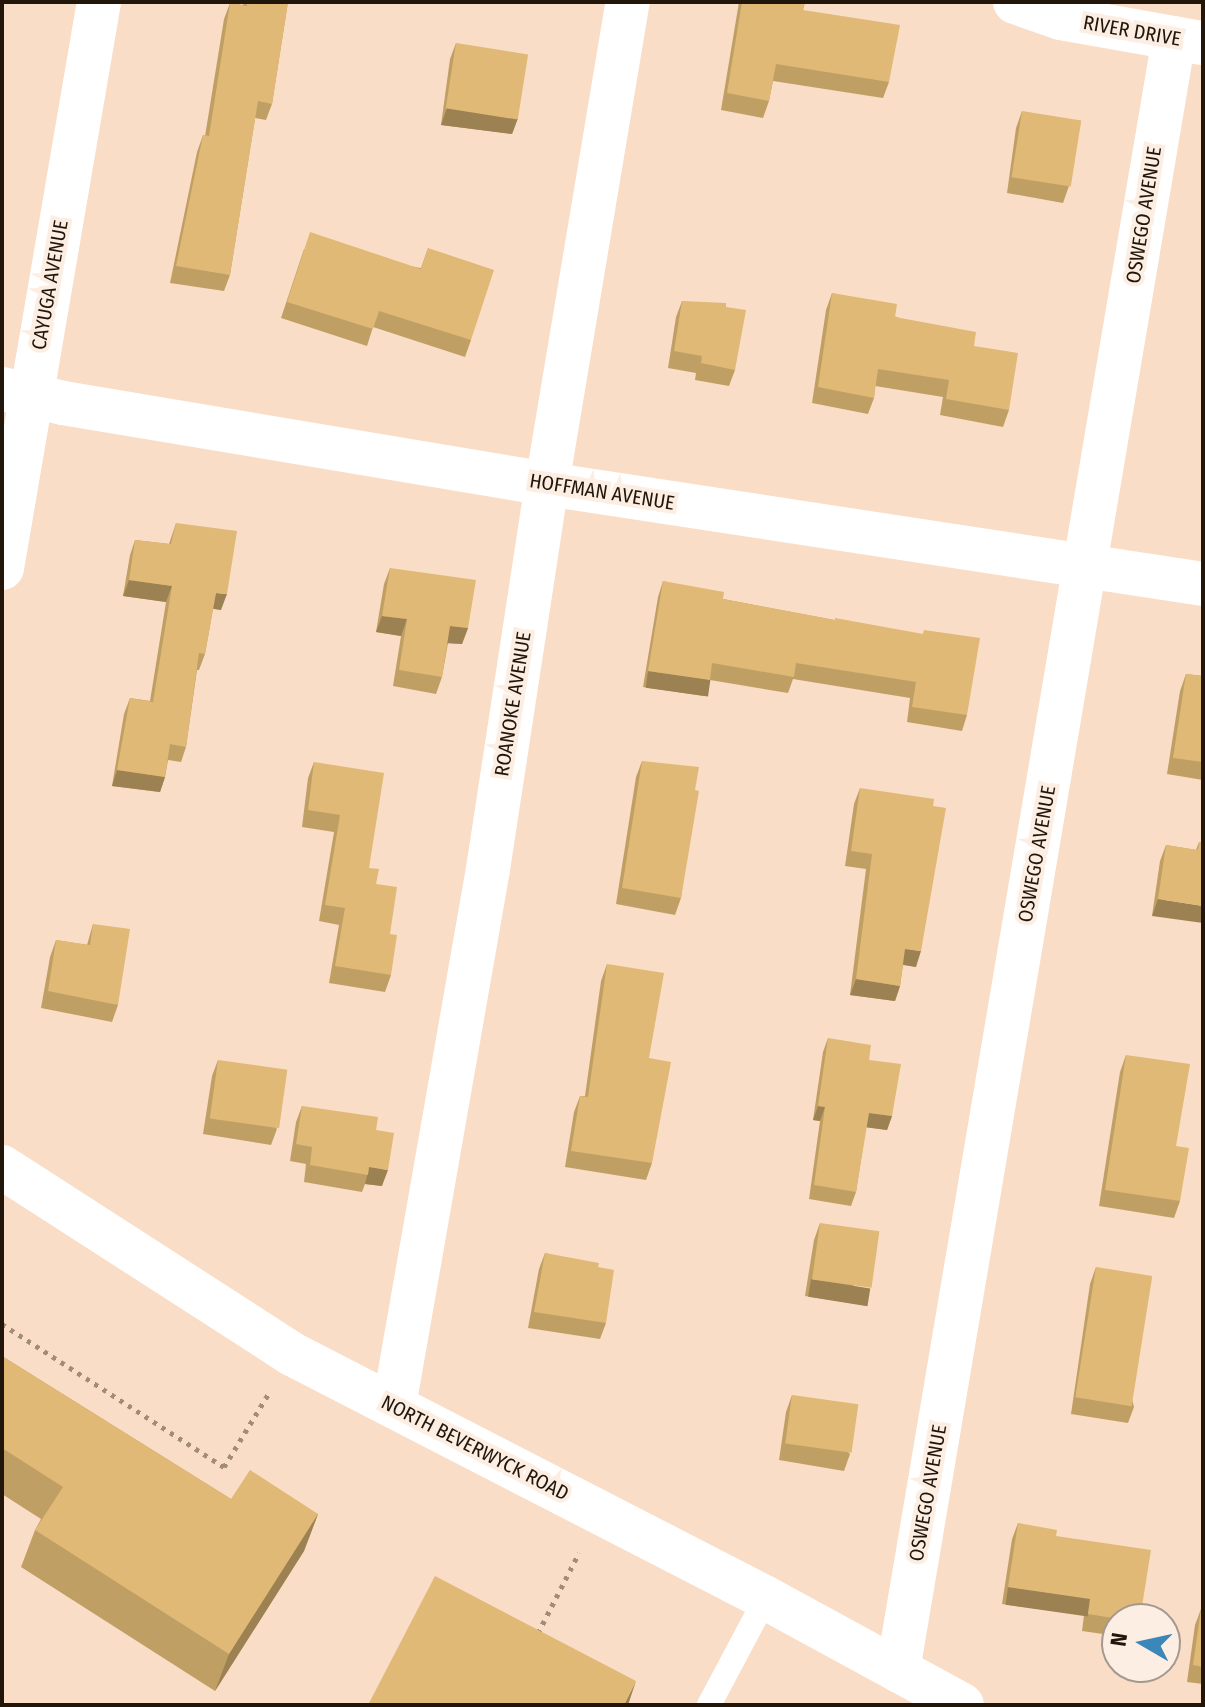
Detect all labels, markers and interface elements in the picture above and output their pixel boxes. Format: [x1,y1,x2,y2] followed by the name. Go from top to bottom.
[1081,11,1183,51] street label: RIVER DRIVE
[1121,145,1167,285] street label: OSWEGO AVENUE
[27,218,73,352] street label: CAYUGA AVENUE
[528,469,676,515] street label: HOFFMAN AVENUE
[490,630,536,778] street label: ROANOKE AVENUE
[1013,784,1061,924] street label: OSWEGO AVENUE
[377,1390,573,1506] street label: NORTH BEVERWYCK ROAD
[904,1423,952,1563] street label: OSWEGO AVENUE
[1101,1603,1181,1683] north arrow
[1104,1631,1133,1648] text: N

